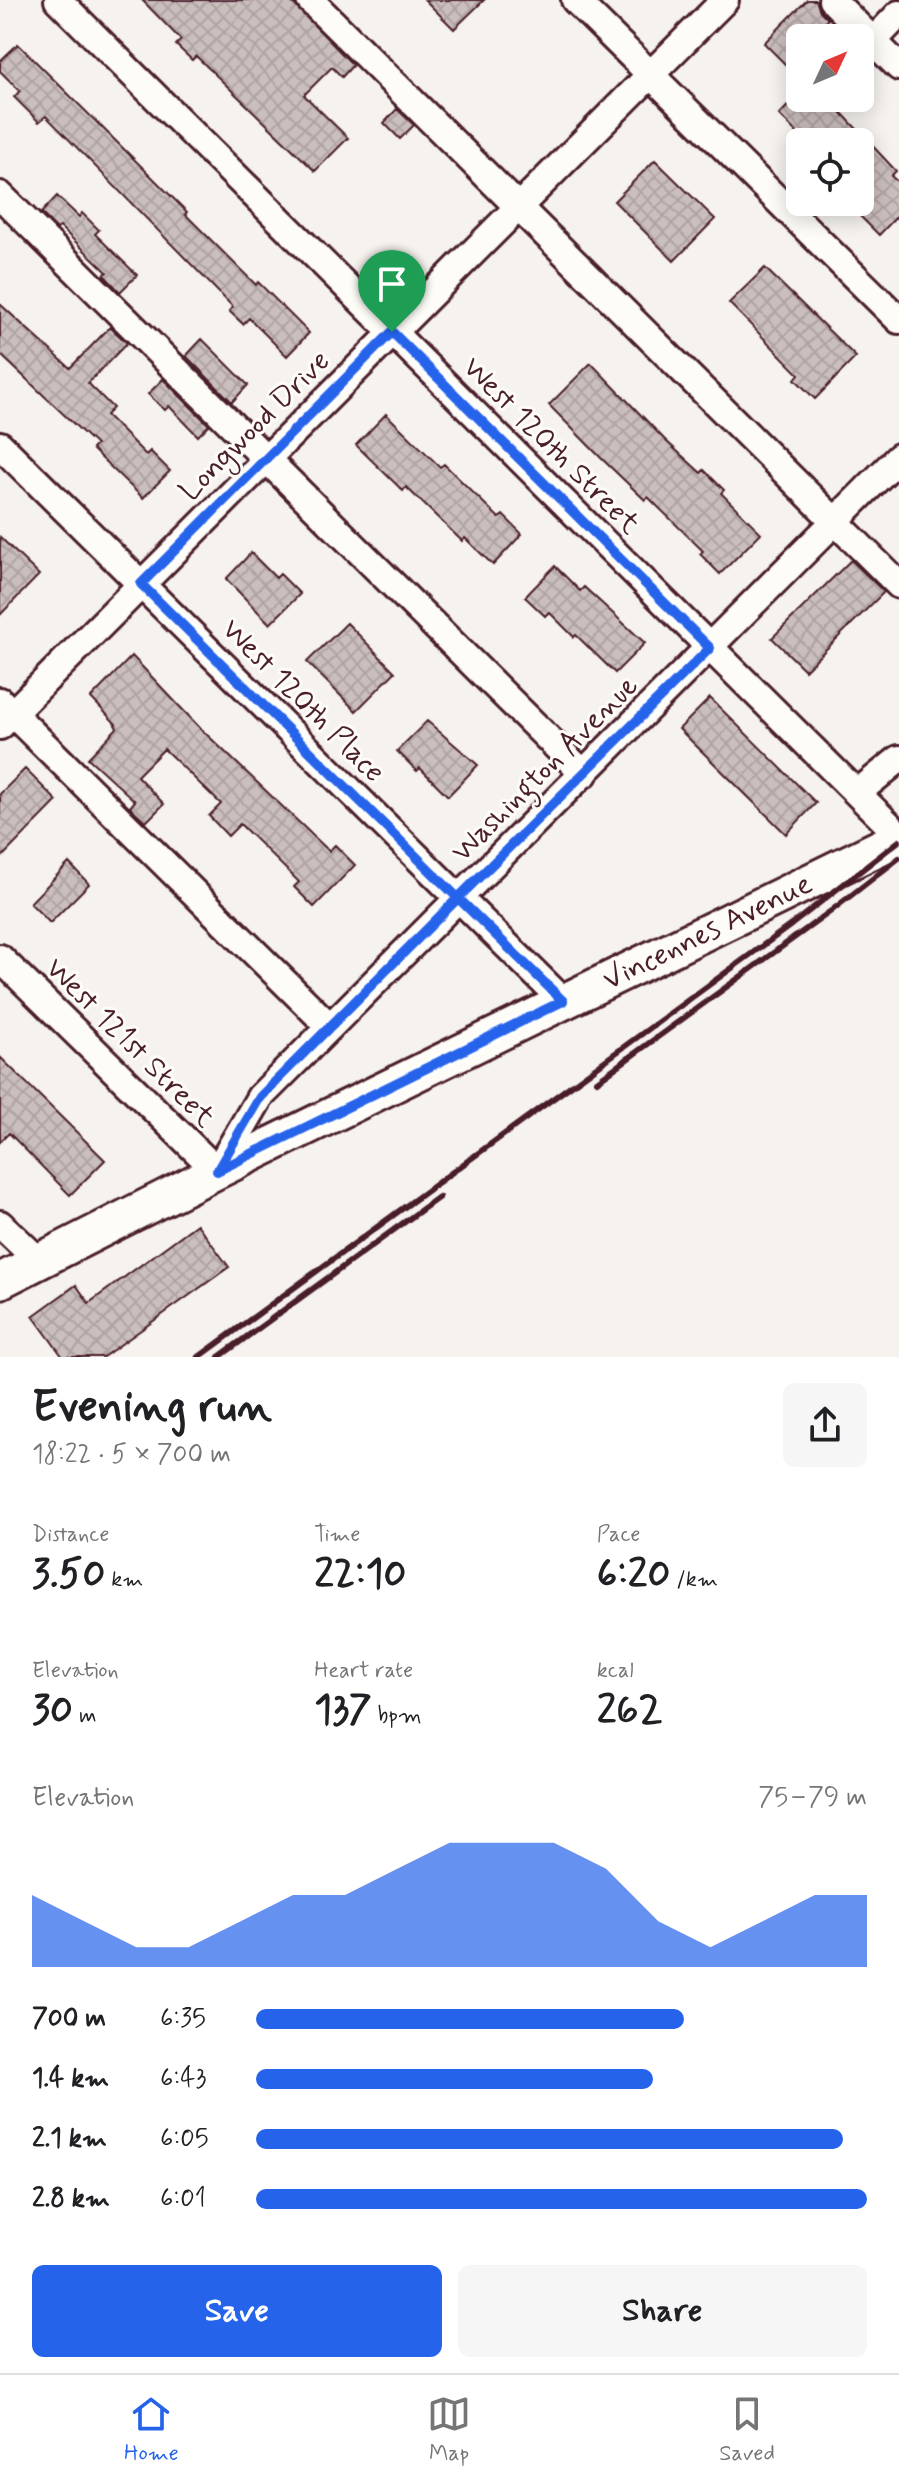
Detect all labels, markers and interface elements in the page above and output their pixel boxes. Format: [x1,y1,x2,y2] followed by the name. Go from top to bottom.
[786,24,874,112] north arrow
[786,24,874,216] map controls
[786,128,874,216] button: locate
[358,250,426,332] pin
[370,262,414,306] icon: arrive
[171,342,340,511] street label: Longwood Drive
[454,349,648,544] street label: West 120th Street
[213,611,393,791] street label: West 120th Place
[443,667,649,873] street label: Washington Avenue
[596,865,819,1000] street label: Vincennes Avenue
[37,950,224,1137] street label: West 121st Street
[32,1379,272,1437] text: Evening run
[783,1383,867,1467] button: share
[32,1438,231,1472] text: 18:22 · 5 × 700 m
[32,1521,109,1549] text: Distance
[314,1521,360,1549] text: Time
[597,1521,640,1549] text: Pace
[32,1549,105,1601] text: 3.50
[314,1549,407,1601] text: 22:10
[597,1549,670,1601] text: 6:20
[105,1566,143,1594] text: km
[670,1566,718,1594] text: /km
[32,1657,119,1685] text: Elevation
[314,1657,413,1685] text: Heart rate
[597,1657,634,1685] text: kcal
[32,1685,73,1737] text: 30
[314,1685,371,1737] text: 137
[597,1685,662,1737] text: 262
[73,1702,96,1730] text: m
[371,1702,422,1730] text: bpm
[32,1781,134,1815] text: Elevation
[758,1781,867,1815] text: 75–79 m
[32,2002,106,2036] text: 700 m
[160,2002,206,2036] text: 6:35
[32,2062,109,2096] text: 1.4 km
[160,2062,206,2096] text: 6:43
[32,2122,107,2156] text: 2.1 km
[160,2122,209,2156] text: 6:05
[32,2182,110,2216] text: 2.8 km
[160,2182,206,2216] text: 6:01
[32,2265,442,2357] button: Save
[458,2265,867,2357] button: Share
[124,2392,179,2468] tab: Home
[427,2392,471,2468] tab: Map
[719,2392,775,2468] tab: Saved

